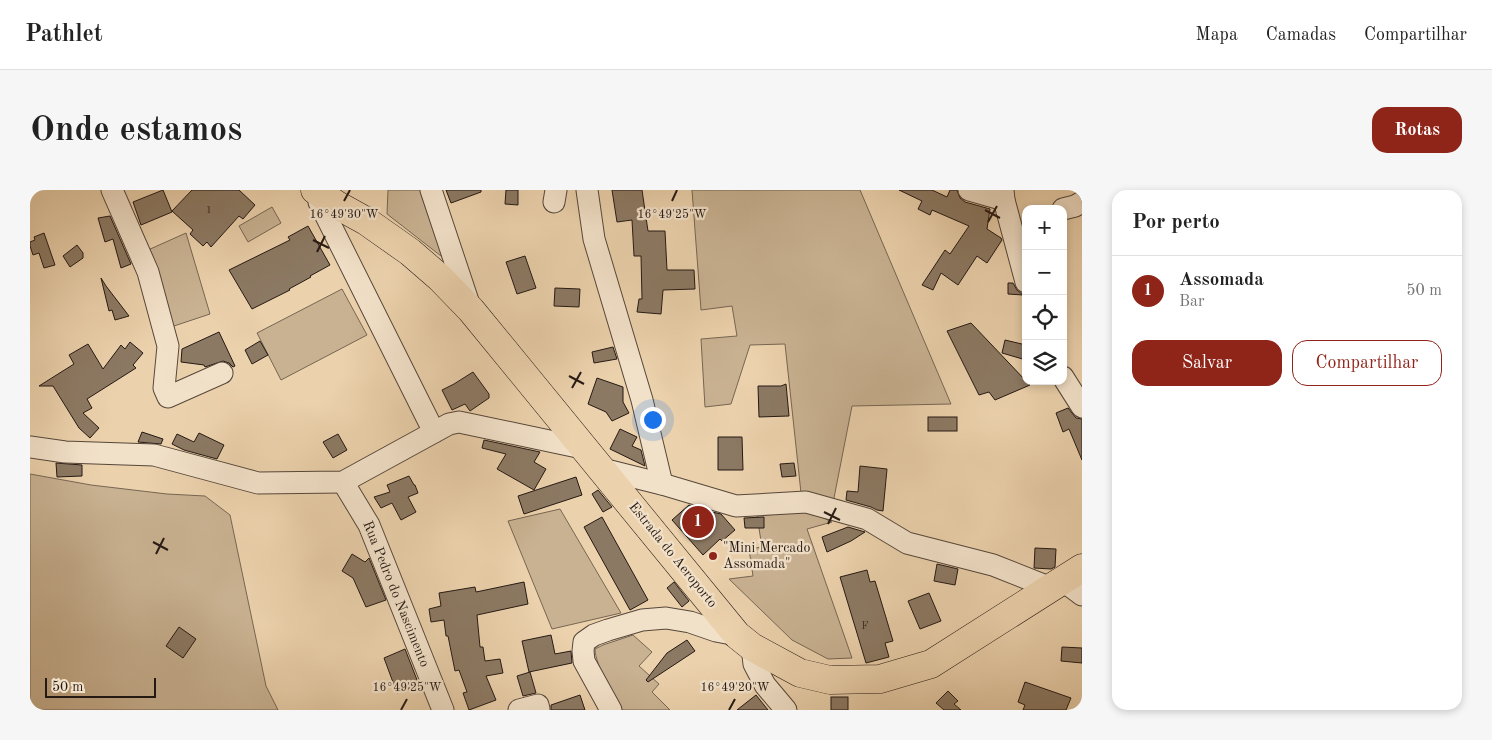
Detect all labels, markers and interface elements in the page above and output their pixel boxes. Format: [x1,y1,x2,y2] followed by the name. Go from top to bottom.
[25,23,103,47] text: Pathlet
[1196,26,1238,44] text: Mapa
[1266,26,1336,44] text: Camadas
[1364,26,1467,44] text: Compartilhar
[1372,107,1462,153] button: Rotas
[30,113,242,148] text: Onde estamos
[206,205,212,216] house number: 1
[1022,205,1067,385] map controls
[1022,205,1067,250] button: +
[637,208,707,221] text: 16°49'25"W
[309,209,379,221] text: 16°49'30"W
[1132,212,1220,233] text: Por perto
[1022,250,1067,295] button: −
[1179,271,1264,290] text: Assomada
[1143,283,1153,299] text: 1
[1406,283,1442,299] text: 50 m
[1179,294,1205,310] text: Bar
[1022,295,1067,340] button: locate
[1022,340,1067,385] button: layers
[1132,340,1282,386] button: Salvar
[1292,340,1442,386] button: Compartilhar
[640,407,666,433] your location
[626,500,720,610] street label: Estrada do Aeroporto
[682,503,714,541] pin: 1
[360,519,432,669] street label: Rua Pedro do Nascimento
[723,541,811,571] place label: "Mini Mercado Assomada"
[707,550,719,562] marker: "Mini Mercado Assomada"
[861,621,869,632] house number: F
[45,675,156,698] scale bar
[52,680,83,694] text: 50 m
[372,681,442,694] text: 16°49'25"W
[700,682,770,694] text: 16°49'20"W

